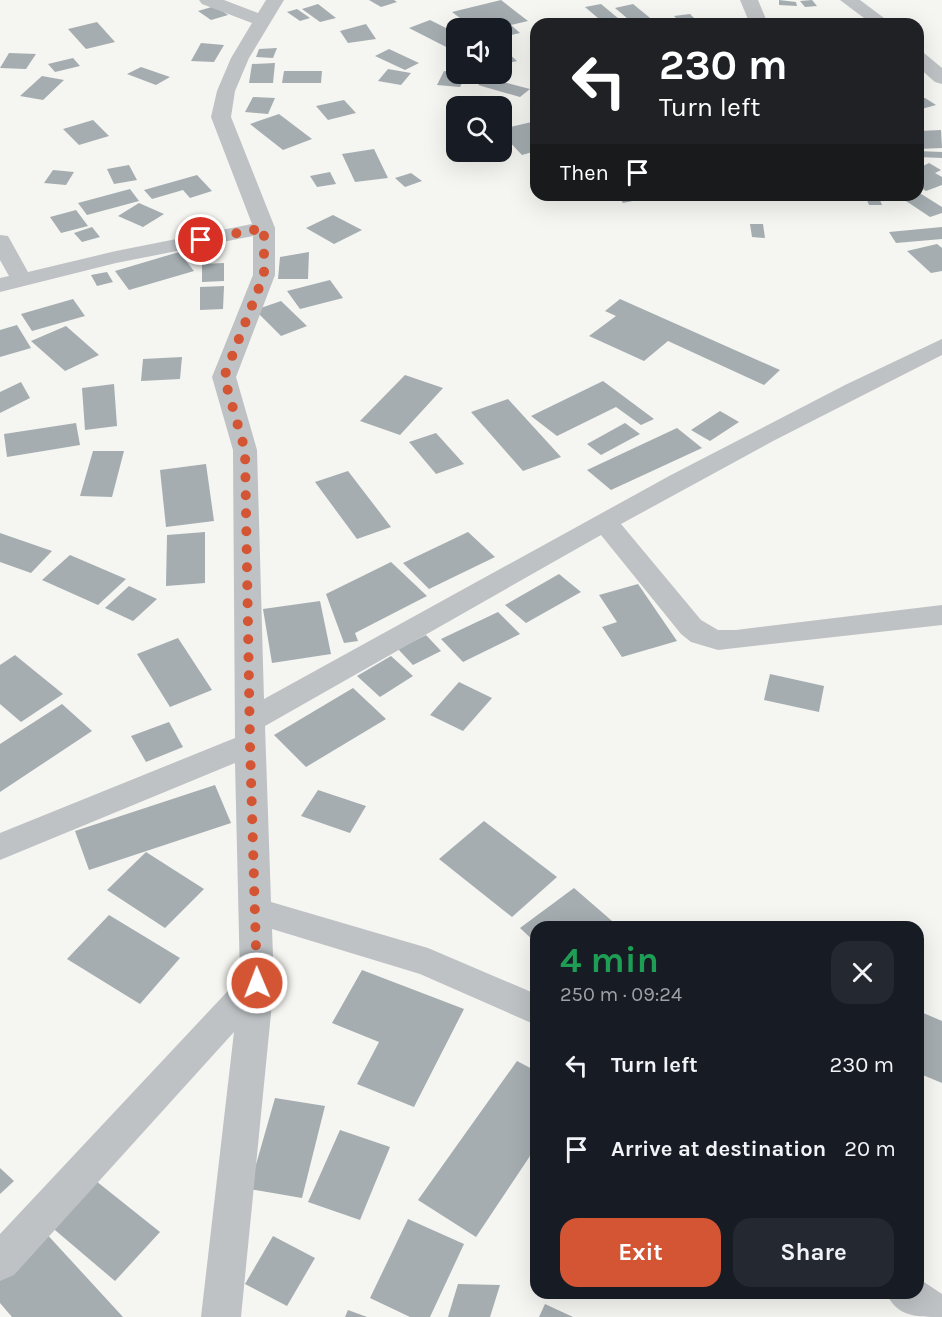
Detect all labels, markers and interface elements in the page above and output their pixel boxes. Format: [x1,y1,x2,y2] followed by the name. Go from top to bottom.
[446,18,512,162] map controls
[446,18,512,84] button: sound
[659,40,788,90] text: 230 m
[560,42,638,120] icon: left
[659,91,760,123] text: Turn left
[446,96,512,162] button: search
[621,156,654,189] icon: arrive
[560,160,609,186] text: Then
[175,214,226,265] pin
[184,223,217,256] icon: arrive
[560,939,659,981] text: 4 min
[831,941,894,1004] button: close
[225,951,289,1015] position arrow
[560,983,682,1006] text: 250 m · 09:24
[560,1049,593,1082] icon: left
[611,1052,698,1078] text: Turn left
[829,1052,894,1078] text: 230 m
[560,1133,593,1166] icon: arrive
[611,1136,826,1162] text: Arrive at destination
[844,1136,896,1162] text: 20 m
[560,1218,721,1287] button: Exit
[733,1218,894,1287] button: Share

